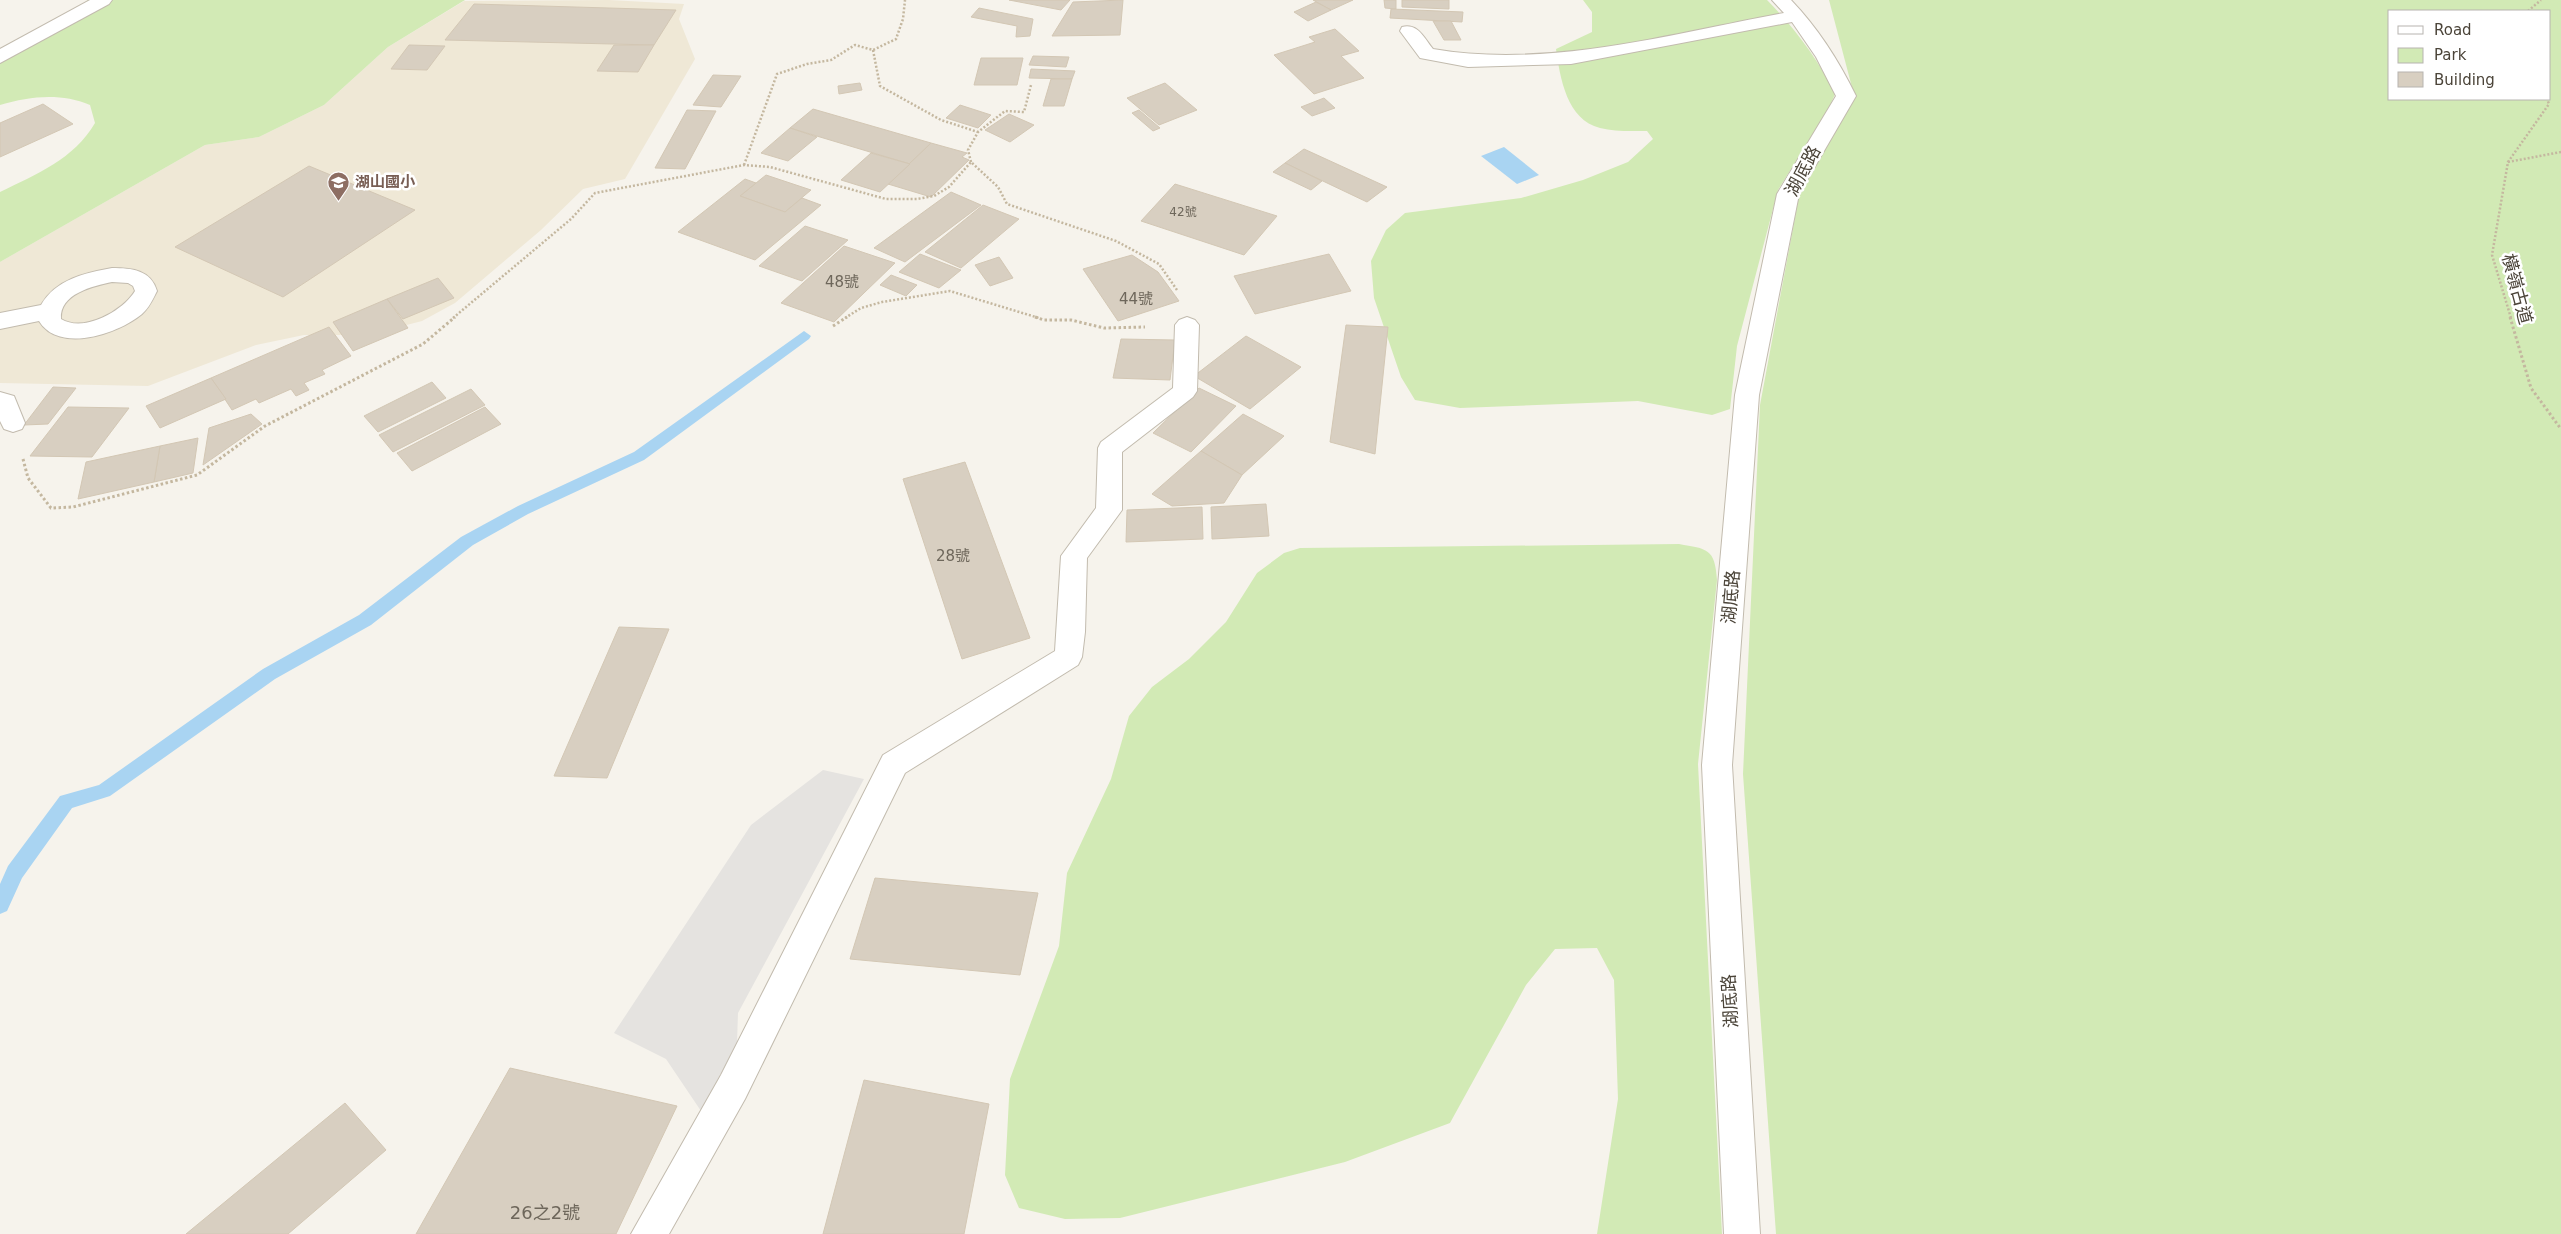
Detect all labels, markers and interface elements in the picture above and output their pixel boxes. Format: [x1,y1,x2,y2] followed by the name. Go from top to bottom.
[2388,10,2551,100] legend
[2434,21,2472,39] text: Road
[2434,46,2467,64] text: Park
[2434,71,2495,89] text: Building
[1781,142,1825,200] street label: 湖底路
[327,170,351,201] school or university icon: 湖山國小
[355,173,416,191] place label: 湖山國小
[1169,205,1197,219] house number: 42號
[2498,251,2537,326] street label: 橫嶺古道
[825,273,859,291] house number: 48號
[1119,290,1153,308] house number: 44號
[936,547,970,565] house number: 28號
[1718,569,1743,625] street label: 湖底路
[1718,974,1741,1029] street label: 湖底路
[510,1202,580,1223] house number: 26之2號

